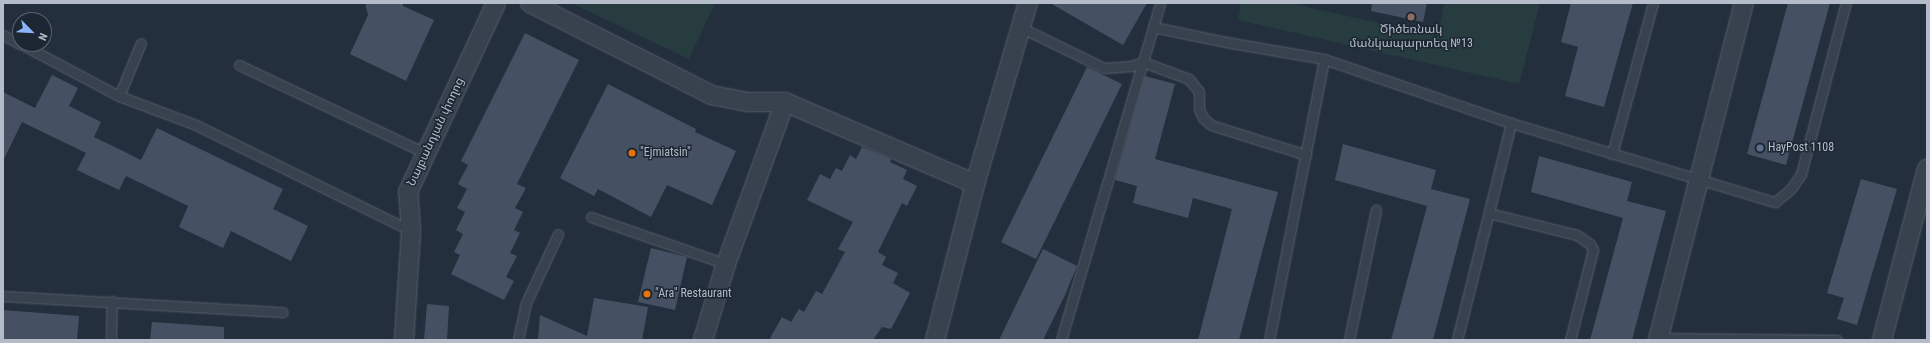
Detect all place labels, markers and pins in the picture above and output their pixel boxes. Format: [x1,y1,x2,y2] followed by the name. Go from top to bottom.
[1406,12,1416,22] marker: Ծիծեռնակ մանկապարտեզ №13
[1349,23,1473,51] place label: Ծիծեռնակ մանկապարտեզ №13
[1768,141,1834,155] place label: HayPost 1108
[1755,143,1765,153] marker: HayPost 1108
[640,146,691,160] place label: "Ejmiatsin"
[627,148,637,158] marker: "Ejmiatsin"
[655,287,732,301] place label: "Ara" Restaurant
[642,289,652,299] marker: "Ara" Restaurant

